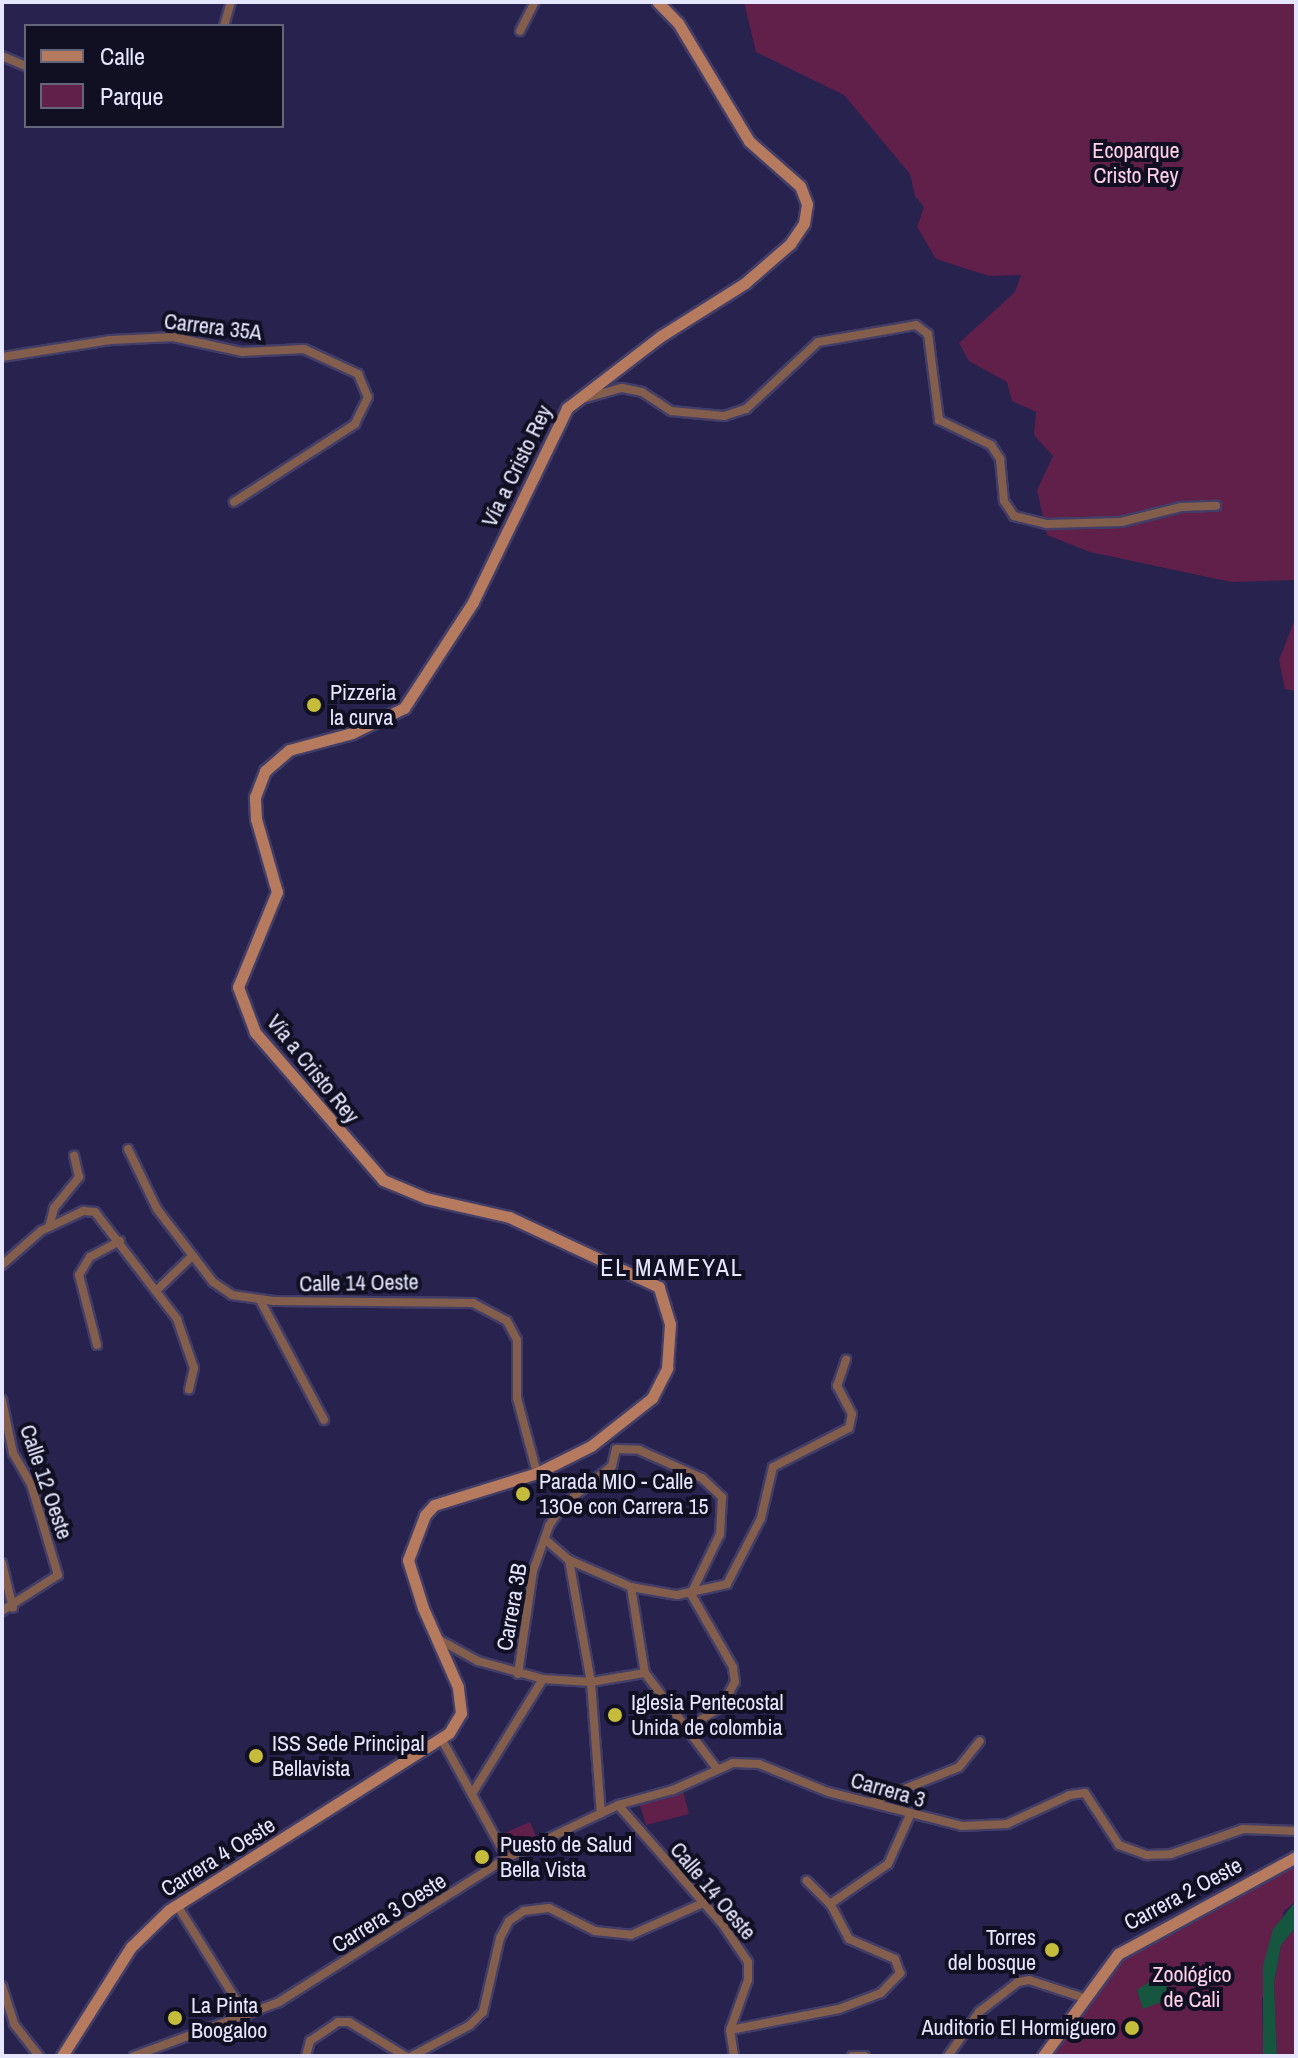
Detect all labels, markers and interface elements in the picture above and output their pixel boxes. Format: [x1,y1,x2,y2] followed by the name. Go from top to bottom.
[24,24,284,128] legend
[100,40,145,72] text: Calle
[100,80,163,112] text: Parque
[1092,137,1180,188] park label: Ecoparque Cristo Rey
[163,308,263,346] street label: Carrera 35A
[476,401,558,531] street label: Vía a Cristo Rey
[330,679,396,730] place label: Pizzeria la curva
[305,696,323,714] marker: Pizzeria la curva
[261,1009,365,1129] street label: Vía a Cristo Rey
[600,1254,744,1282] district label: EL MAMEYAL
[299,1269,419,1297] street label: Calle 14 Oeste
[14,1421,78,1543] street label: Calle 12 Oeste
[539,1468,708,1520] place label: Parada MIO - Calle 13Oe con Carrera 15
[514,1485,532,1503] marker: Parada MIO - Calle 13Oe con Carrera 15
[491,1561,533,1653] street label: Carrera 3B
[631,1689,783,1740] place label: Iglesia Pentecostal Unida de colombia
[606,1706,624,1724] marker: Iglesia Pentecostal Unida de colombia
[272,1730,424,1782] place label: ISS Sede Principal Bellavista
[247,1747,265,1765] marker: ISS Sede Principal Bellavista
[848,1767,928,1813] street label: Carrera 3
[156,1812,280,1902] street label: Carrera 4 Oeste
[500,1831,632,1882] place label: Puesto de Salud Bella Vista
[665,1837,761,1945] street label: Calle 14 Oeste
[471,1846,493,1868] marker: Puesto de Salud Bella Vista
[1120,1852,1246,1936] street label: Carrera 2 Oeste
[327,1868,451,1958] street label: Carrera 3 Oeste
[948,1924,1036,1976] place label: Torres del bosque
[1043,1941,1061,1959] marker: Torres del bosque
[1152,1961,1232,2012] park label: Zoológico de Cali
[191,1992,267,2044] place label: La Pinta Boogaloo
[166,2009,184,2027] marker: La Pinta Boogaloo
[921,2015,1116,2041] place label: Auditorio El Hormiguero
[1123,2019,1141,2037] marker: Auditorio El Hormiguero

